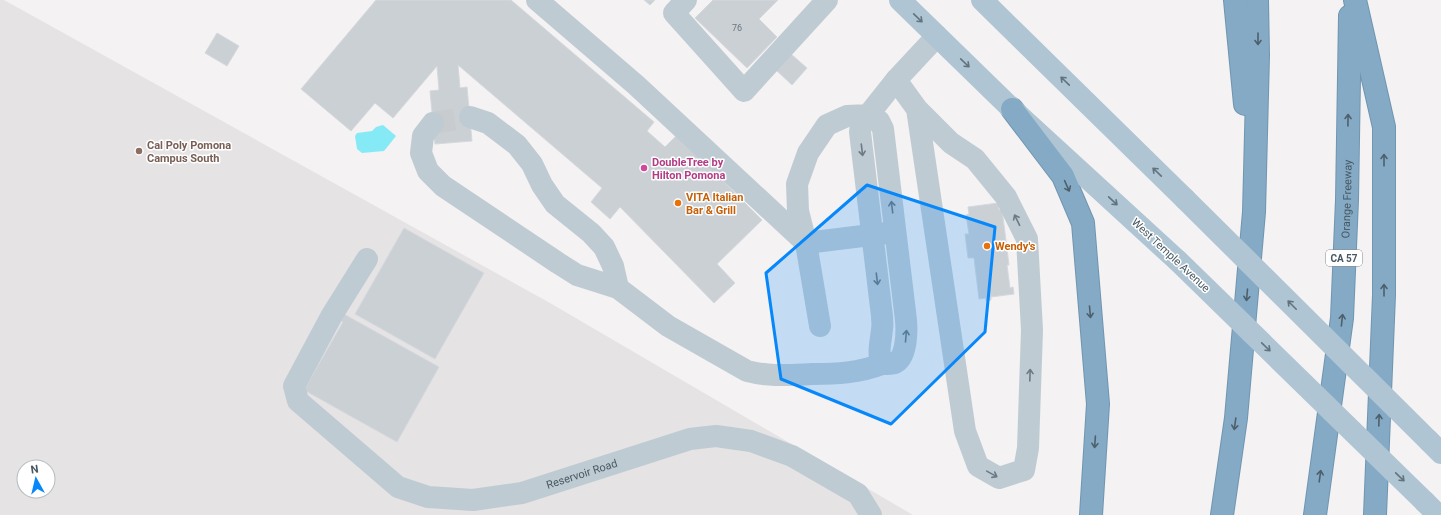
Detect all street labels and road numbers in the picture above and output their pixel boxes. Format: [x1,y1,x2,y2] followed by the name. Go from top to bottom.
[1339,159,1355,239] street label: Orange Freeway
[1129,216,1213,295] street label: West Temple Avenue
[1326,250,1362,266] road number: CA 57
[545,457,619,492] street label: Reservoir Road

